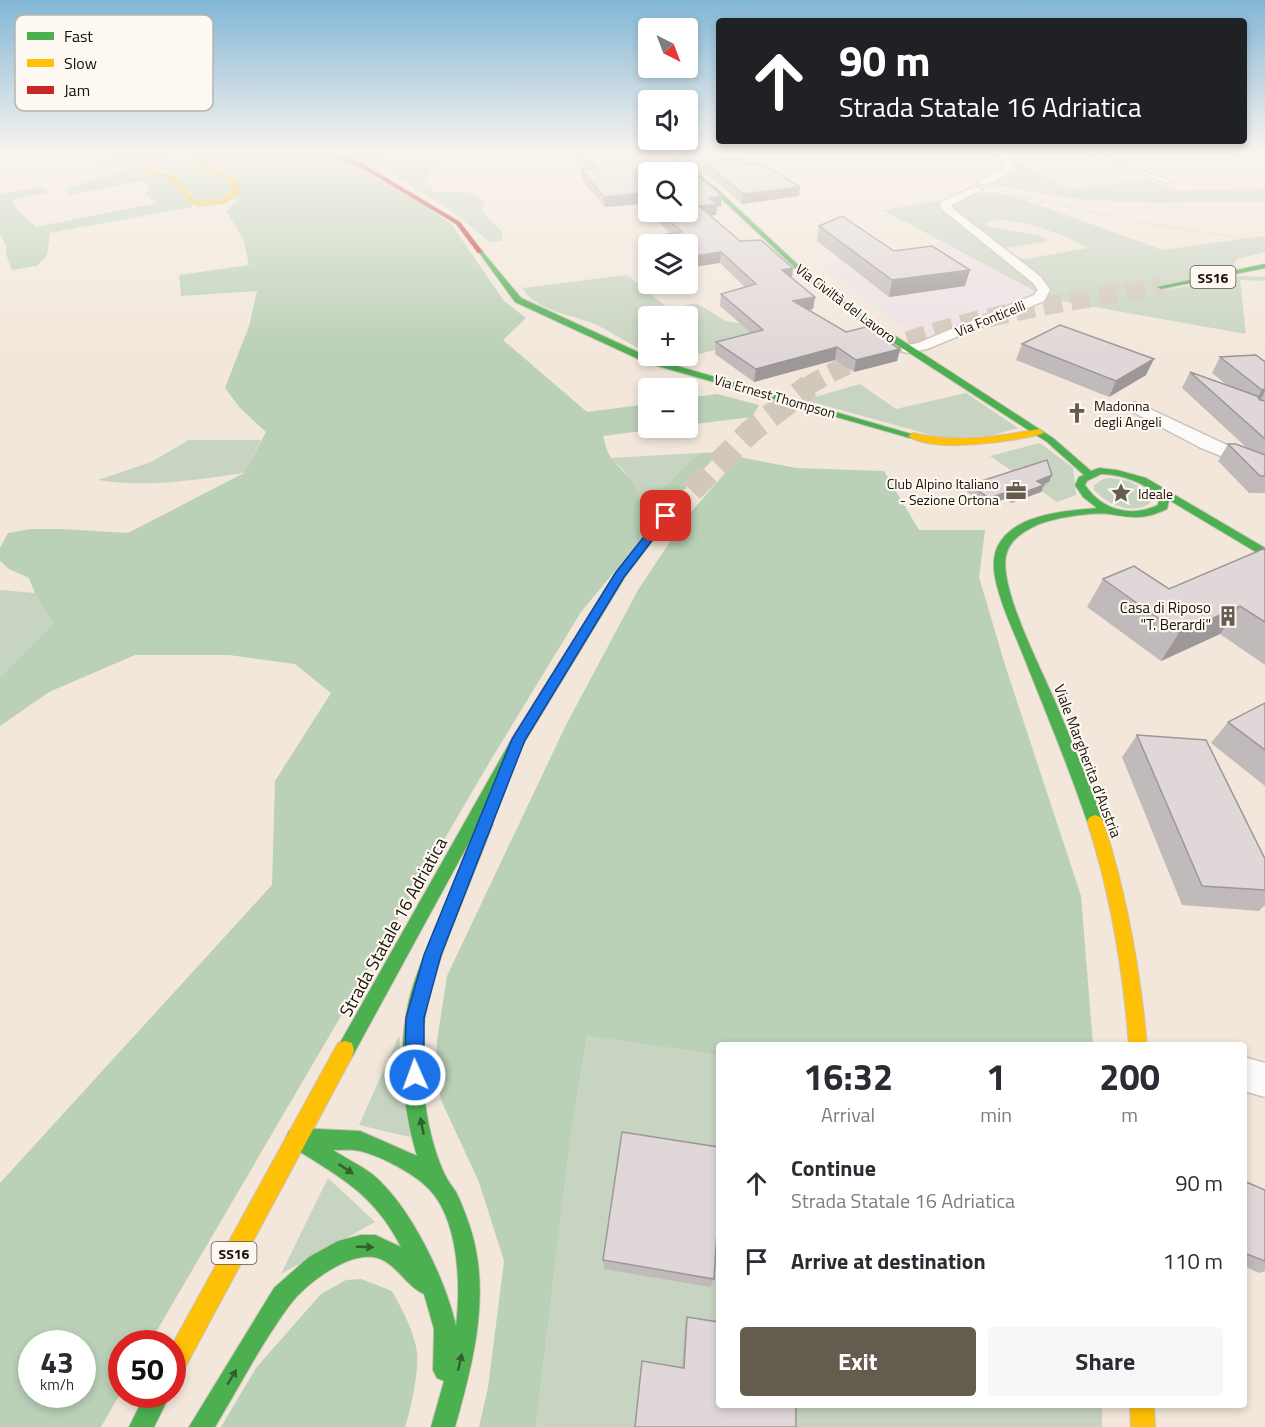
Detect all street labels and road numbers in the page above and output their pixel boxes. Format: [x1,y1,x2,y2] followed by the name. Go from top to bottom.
[792,258,900,348] street label: Via Civiltà del Lavoro
[1190,266,1236,288] road number: SS16
[952,294,1028,342] street label: Via Fonticelli
[712,369,838,423] street label: Via Ernest Thompson
[1048,681,1128,841] street label: Viale Margherita d'Austria
[332,832,454,1022] street label: Strada Statale 16 Adriatica
[212,1242,256,1264] road number: SS16

